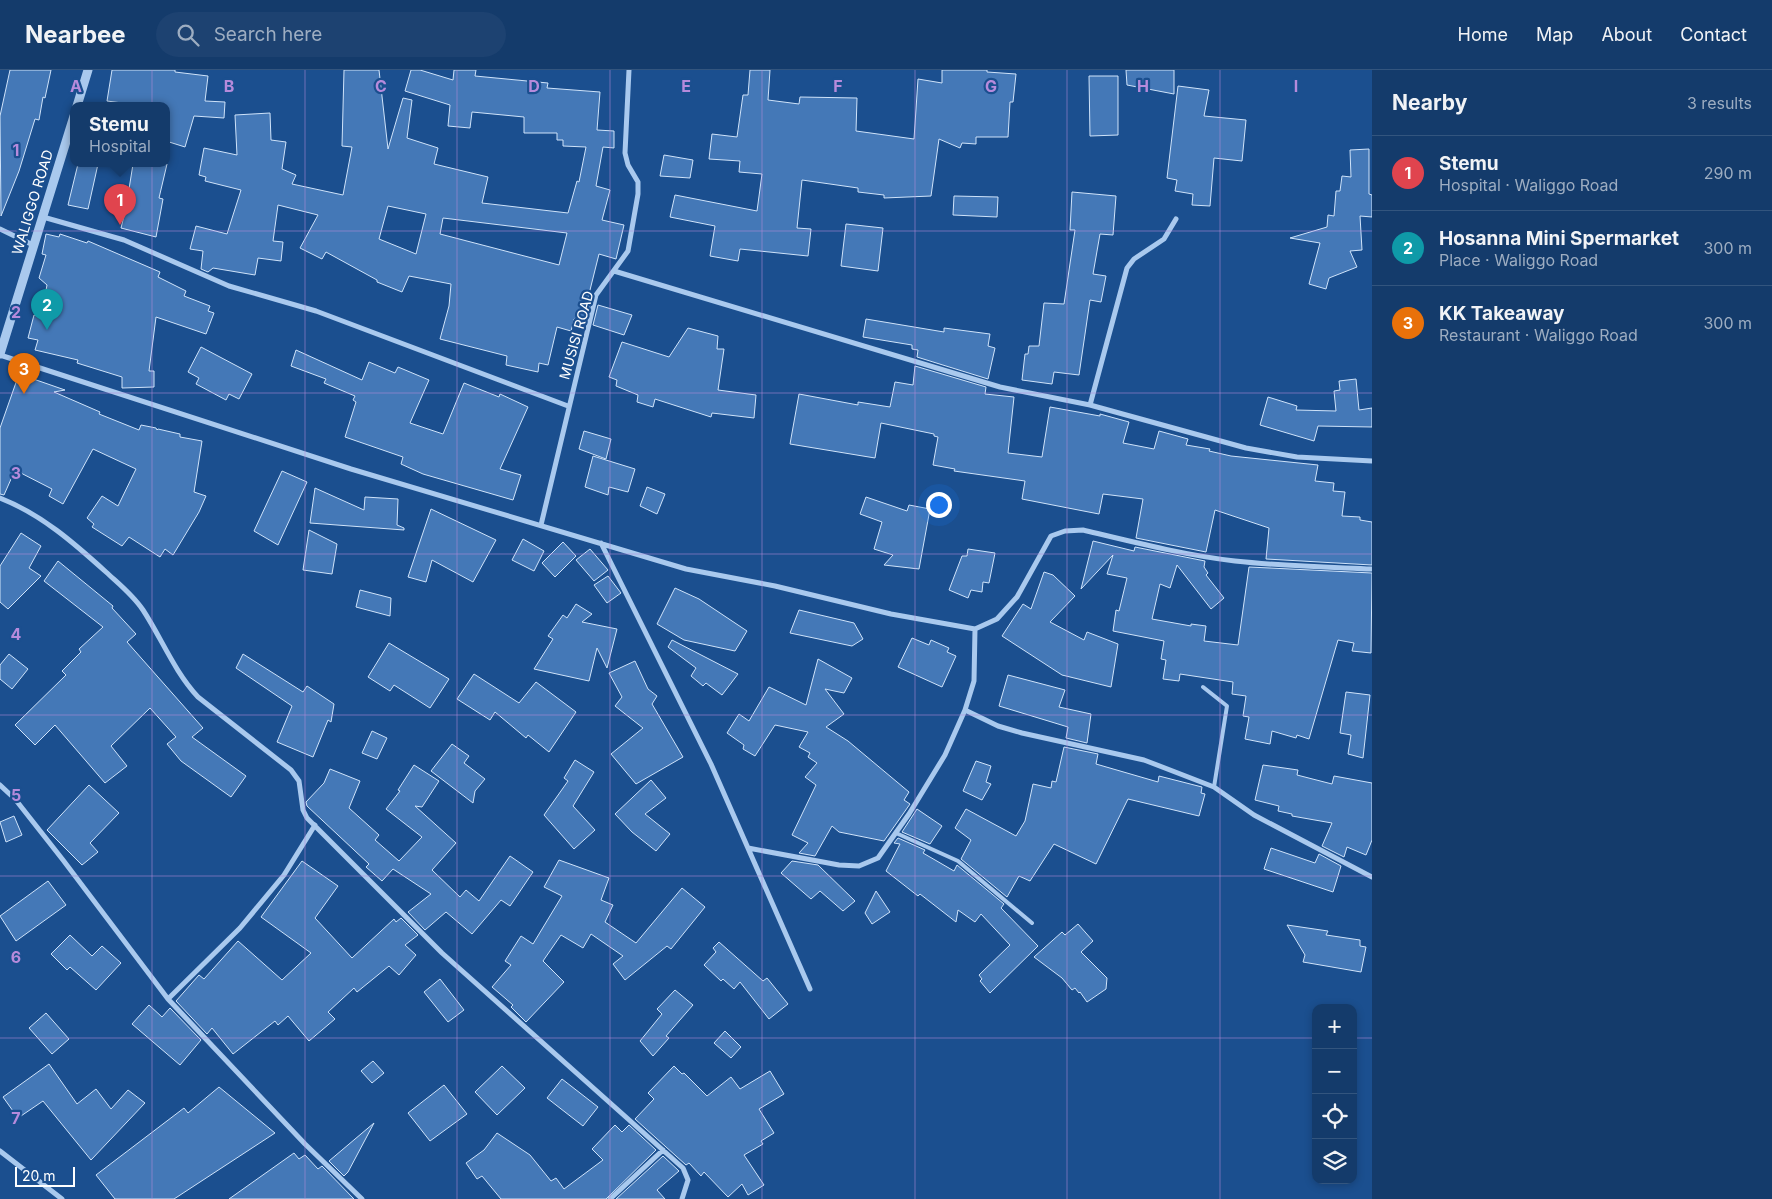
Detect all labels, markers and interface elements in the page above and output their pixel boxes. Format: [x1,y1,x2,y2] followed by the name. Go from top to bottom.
[156,12,506,57] search box
[25,20,126,49] text: Nearbee
[174,21,202,49] icon: search
[214,23,322,46] text: Search here
[1458,24,1508,45] text: Home
[1536,24,1573,45] text: Map
[1601,24,1652,45] text: About
[1680,24,1747,45] text: Contact
[70,76,82,96] text: A
[224,76,234,96] text: B
[375,76,387,96] text: C
[528,76,540,96] text: D
[681,76,691,96] text: E
[833,76,843,96] text: F
[985,76,997,96] text: G
[1137,76,1149,96] text: H
[1294,76,1298,96] text: I
[1392,90,1467,115] text: Nearby
[1687,93,1752,113] text: 3 results
[70,102,170,167] popup
[89,113,149,136] text: Stemu
[89,136,151,156] text: Hospital
[13,140,19,160] text: 1
[8,147,56,257] street label: WALIGGO ROAD
[1439,152,1499,175] text: Stemu
[1405,163,1411,183] text: 1
[1704,163,1752,183] text: 290 m
[1439,175,1618,195] text: Hospital · Waliggo Road
[104,184,136,225] pin: 1
[1439,227,1679,250] text: Hosanna Mini Spermarket
[1403,238,1413,258] text: 2
[1703,238,1752,258] text: 300 m
[1439,250,1598,270] text: Place · Waliggo Road
[31,289,63,330] pin: 2
[555,289,597,381] street label: MUSISI ROAD
[11,302,21,322] text: 2
[1439,302,1565,325] text: KK Takeaway
[1403,313,1413,333] text: 3
[1703,313,1752,333] text: 300 m
[1439,325,1638,345] text: Restaurant · Waliggo Road
[8,353,40,394] pin: 3
[11,463,21,483] text: 3
[926,492,952,518] your location
[11,624,22,644] text: 4
[11,785,21,805] text: 5
[11,947,21,967] text: 6
[1312,1004,1357,1184] map controls
[1312,1004,1357,1049] button: +
[1312,1049,1357,1094] button: −
[1312,1094,1357,1139] button: locate
[11,1108,21,1128] text: 7
[1312,1139,1357,1184] button: layers
[15,1164,75,1187] scale bar
[22,1167,56,1184] text: 20 m

